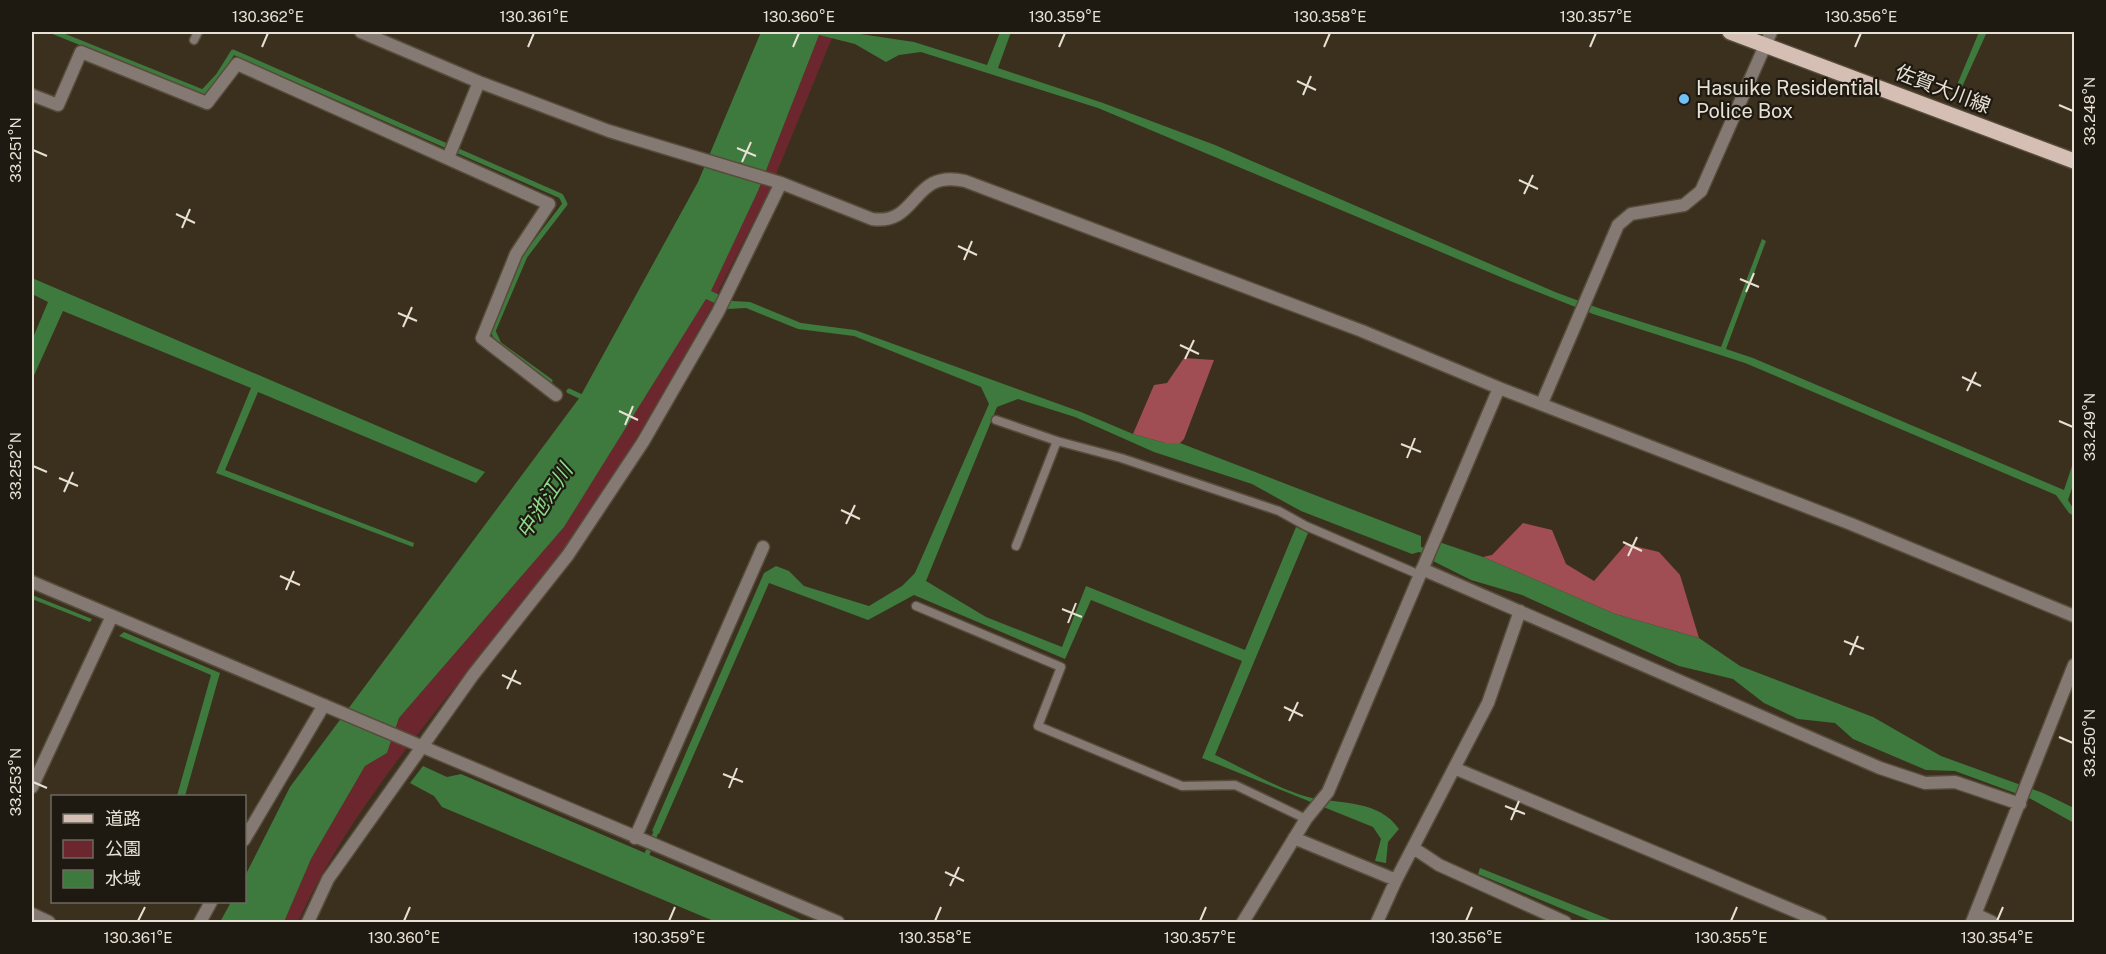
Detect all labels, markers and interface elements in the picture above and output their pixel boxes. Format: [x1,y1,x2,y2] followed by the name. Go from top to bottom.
[232,8,304,25] text: 130.362°E
[499,8,569,25] text: 130.361°E
[763,8,835,25] text: 130.360°E
[1029,8,1101,25] text: 130.359°E
[1293,8,1367,25] text: 130.358°E
[1560,8,1632,25] text: 130.357°E
[1825,8,1897,25] text: 130.356°E
[1892,60,1994,118] street label: 佐賀大川線
[1696,76,1880,123] place label: Hasuike Residential Police Box
[2081,77,2098,145] text: 33.248°N
[1677,92,1691,106] marker: Hasuike Residential Police Box
[7,117,24,183] text: 33.251°N
[2081,393,2098,461] text: 33.249°N
[7,432,24,500] text: 33.252°N
[511,457,578,543] water label: 中池江川
[2081,709,2098,777] text: 33.250°N
[7,748,24,816] text: 33.253°N
[51,795,246,903] legend
[105,808,141,829] text: 道路
[105,838,141,859] text: 公園
[105,868,141,889] text: 水域
[103,929,173,946] text: 130.361°E
[368,929,440,946] text: 130.360°E
[633,929,705,946] text: 130.359°E
[898,929,972,946] text: 130.358°E
[1164,929,1236,946] text: 130.357°E
[1430,929,1502,946] text: 130.356°E
[1695,929,1767,946] text: 130.355°E
[1961,929,2033,946] text: 130.354°E

